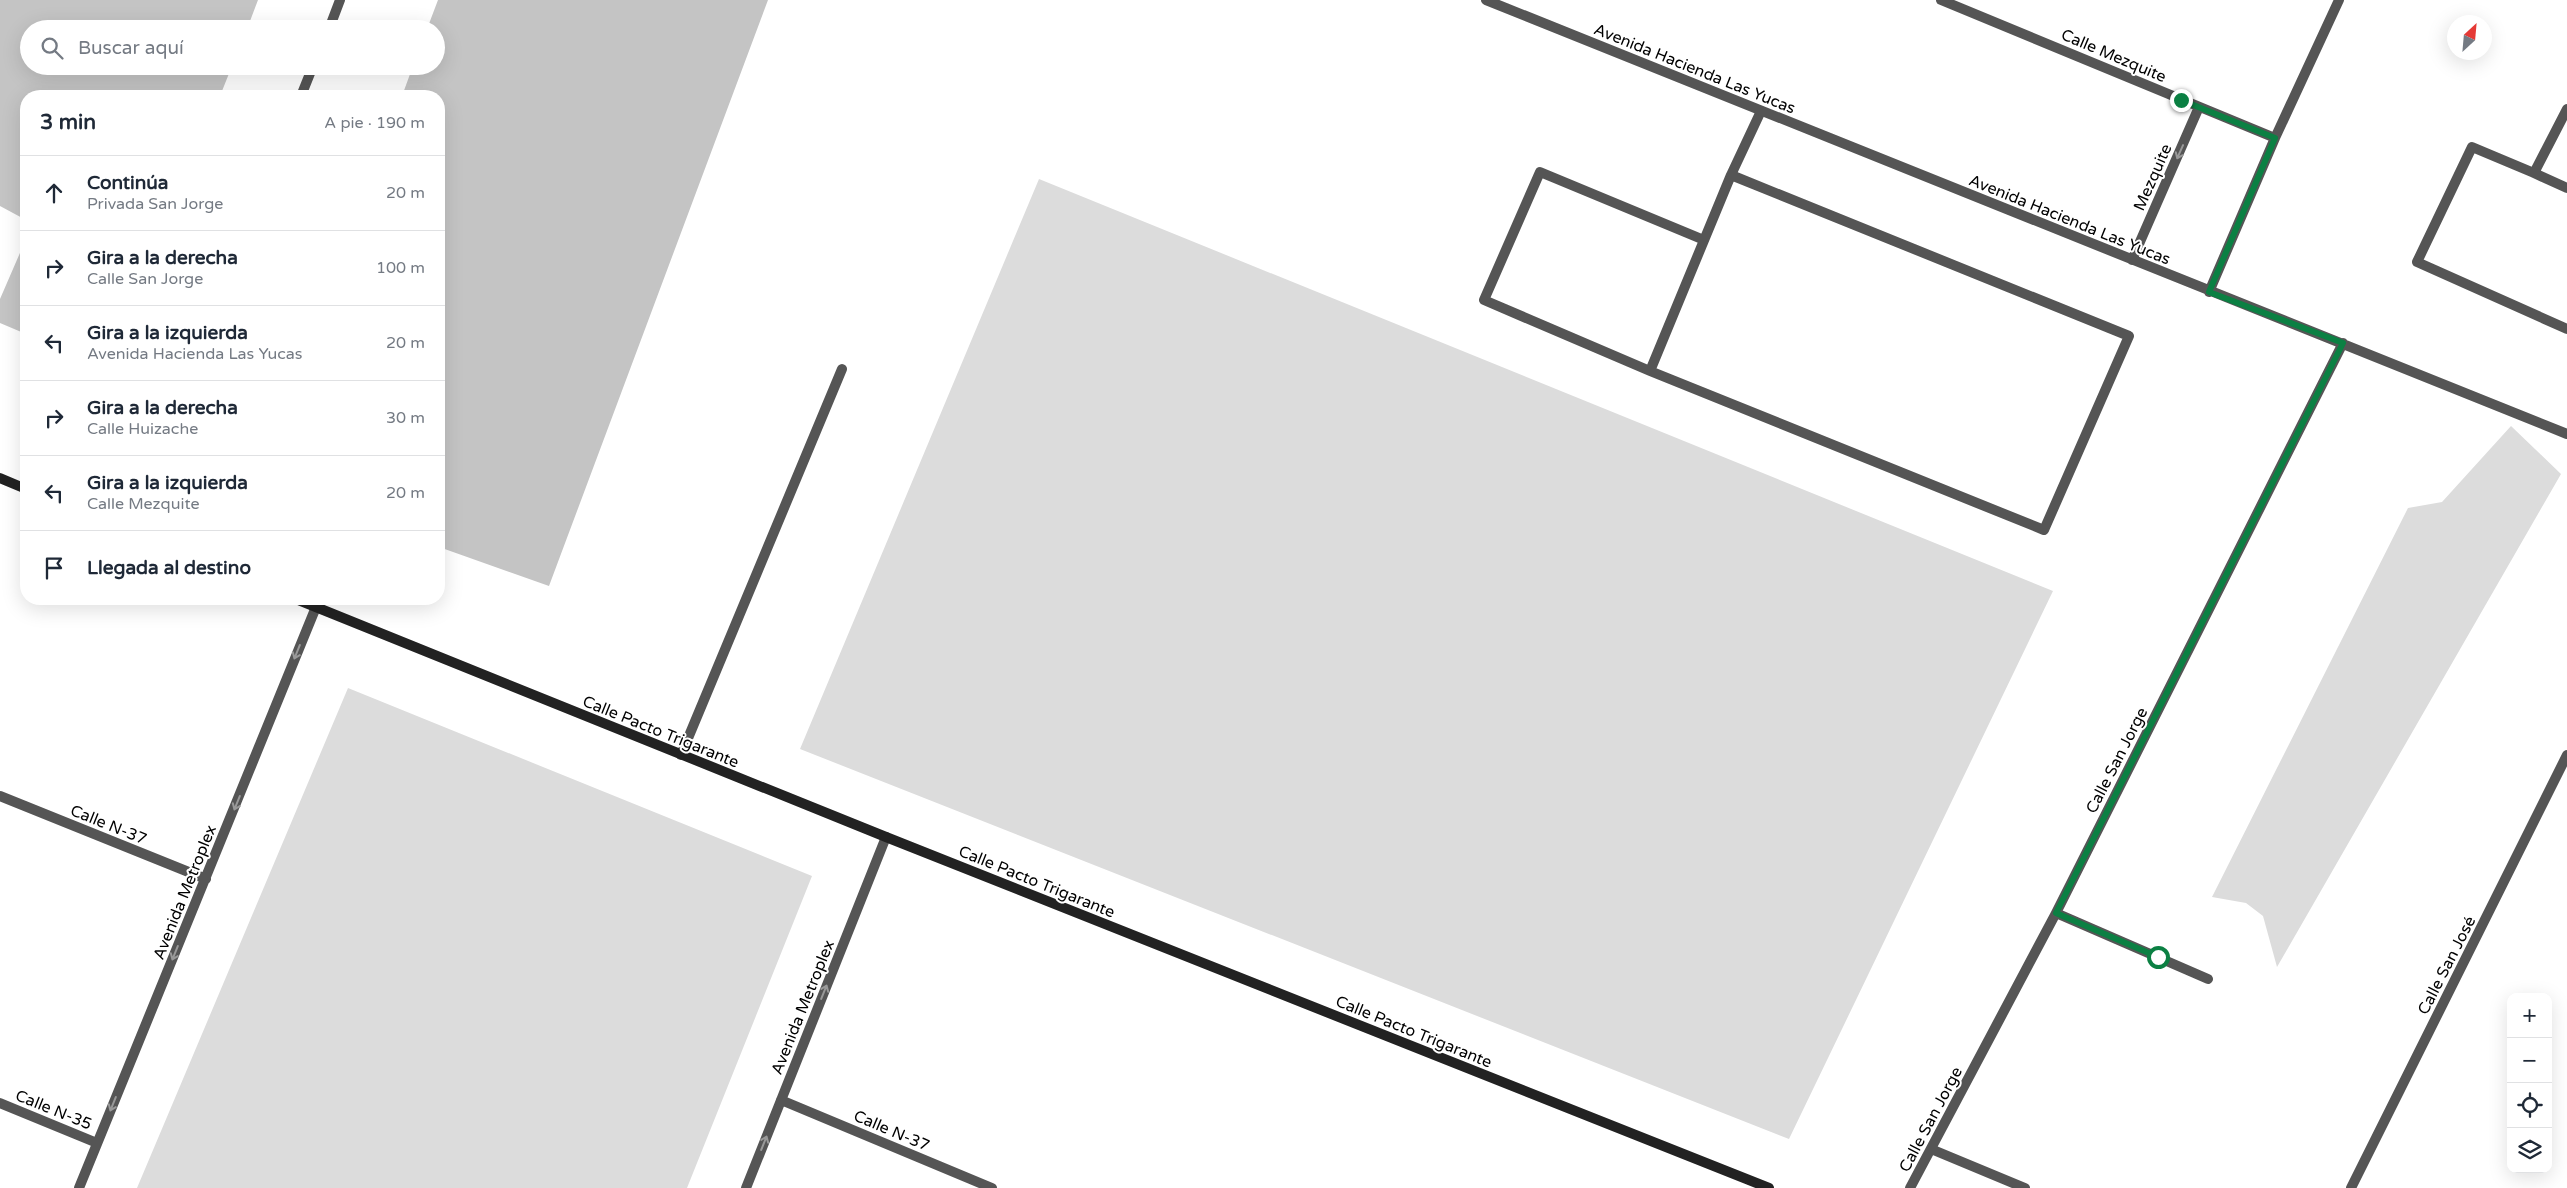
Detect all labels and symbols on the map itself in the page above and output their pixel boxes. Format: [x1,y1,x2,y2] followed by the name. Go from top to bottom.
[2447,15,2492,60] north arrow
[1591,19,1798,119] street label: Avenida Hacienda Las Yucas
[2058,25,2169,87] street label: Calle Mezquite
[2170,89,2193,112] route end
[2129,141,2177,214] street label: Mezquite
[2174,144,2184,159] one-way arrow
[1966,170,2173,270] street label: Avenida Hacienda Las Yucas
[292,644,302,659] one-way arrow
[580,691,742,772] street label: Calle Pacto Trigarante
[2082,704,2152,817] street label: Calle San Jorge
[231,795,241,810] one-way arrow
[67,801,150,849] street label: Calle N-37
[149,822,221,963] street label: Avenida Metroplex
[956,841,1118,922] street label: Calle Pacto Trigarante
[2413,913,2480,1018] street label: Calle San José
[767,937,839,1078] street label: Avenida Metroplex
[170,945,180,960] one-way arrow
[2147,946,2170,969] route start
[820,985,829,1000] one-way arrow
[1333,991,1495,1072] street label: Calle Pacto Trigarante
[1895,1063,1967,1175] street label: Calle San Jorge
[12,1086,95,1134] street label: Calle N-35
[108,1096,117,1111] one-way arrow
[851,1106,933,1156] street label: Calle N-37
[760,1136,769,1151] one-way arrow

